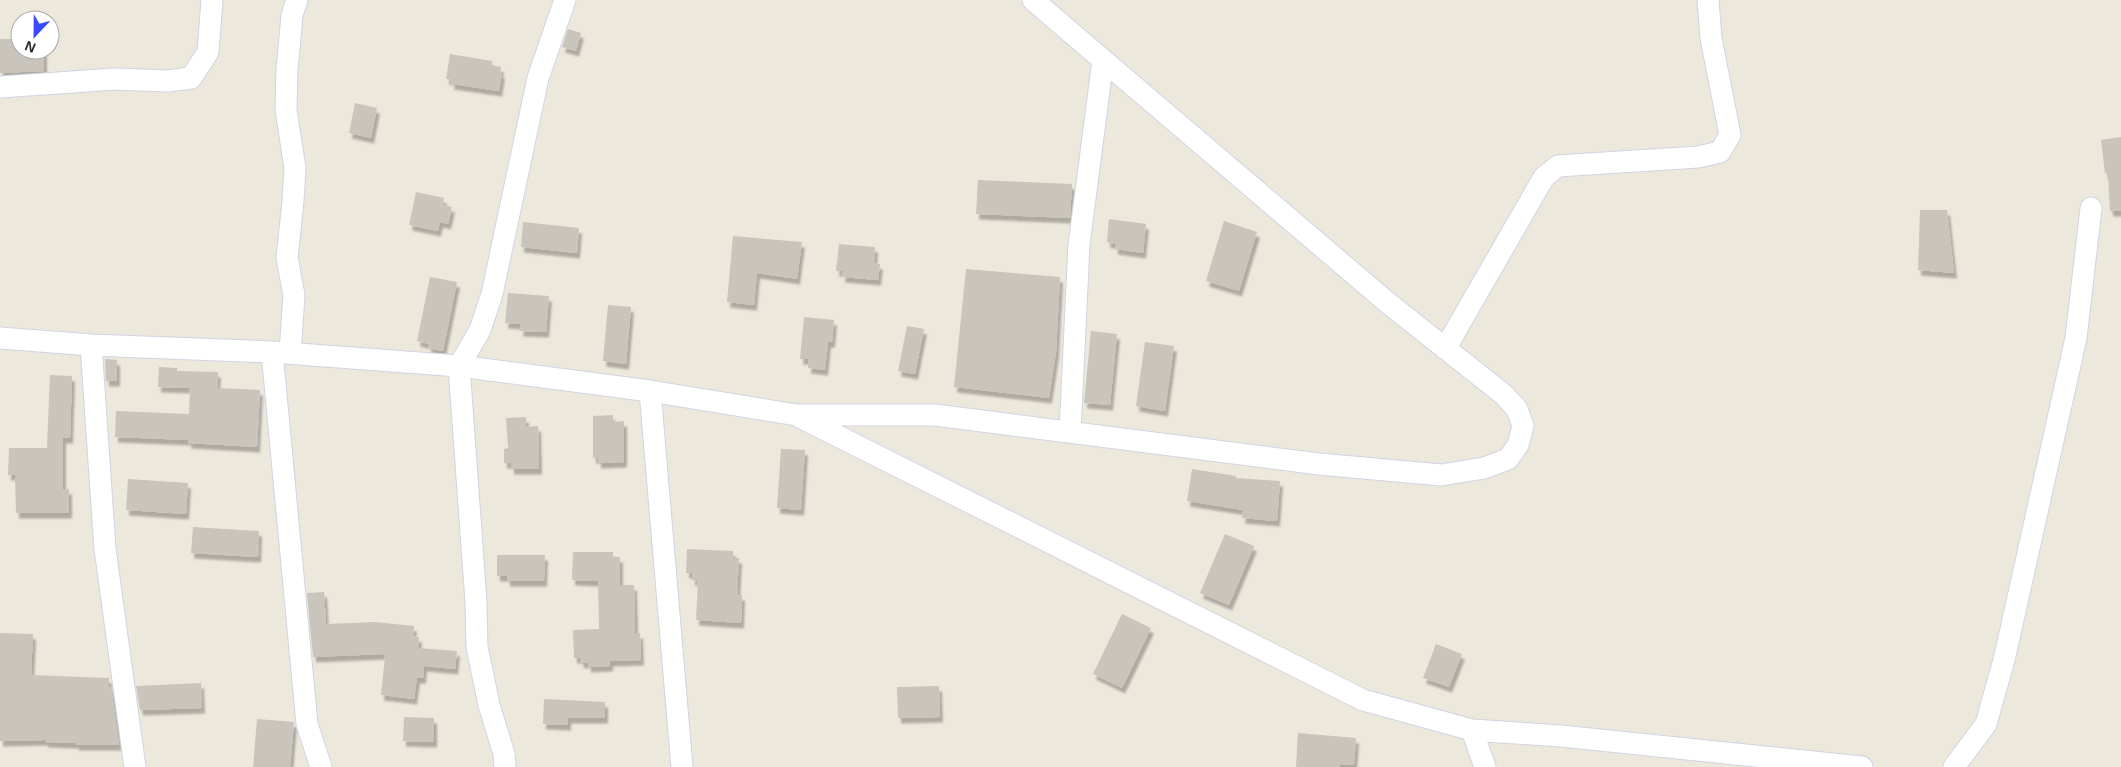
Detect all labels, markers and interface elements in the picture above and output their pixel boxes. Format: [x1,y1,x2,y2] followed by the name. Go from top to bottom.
[10,10,60,60] north arrow
[22,38,38,56] text: N

